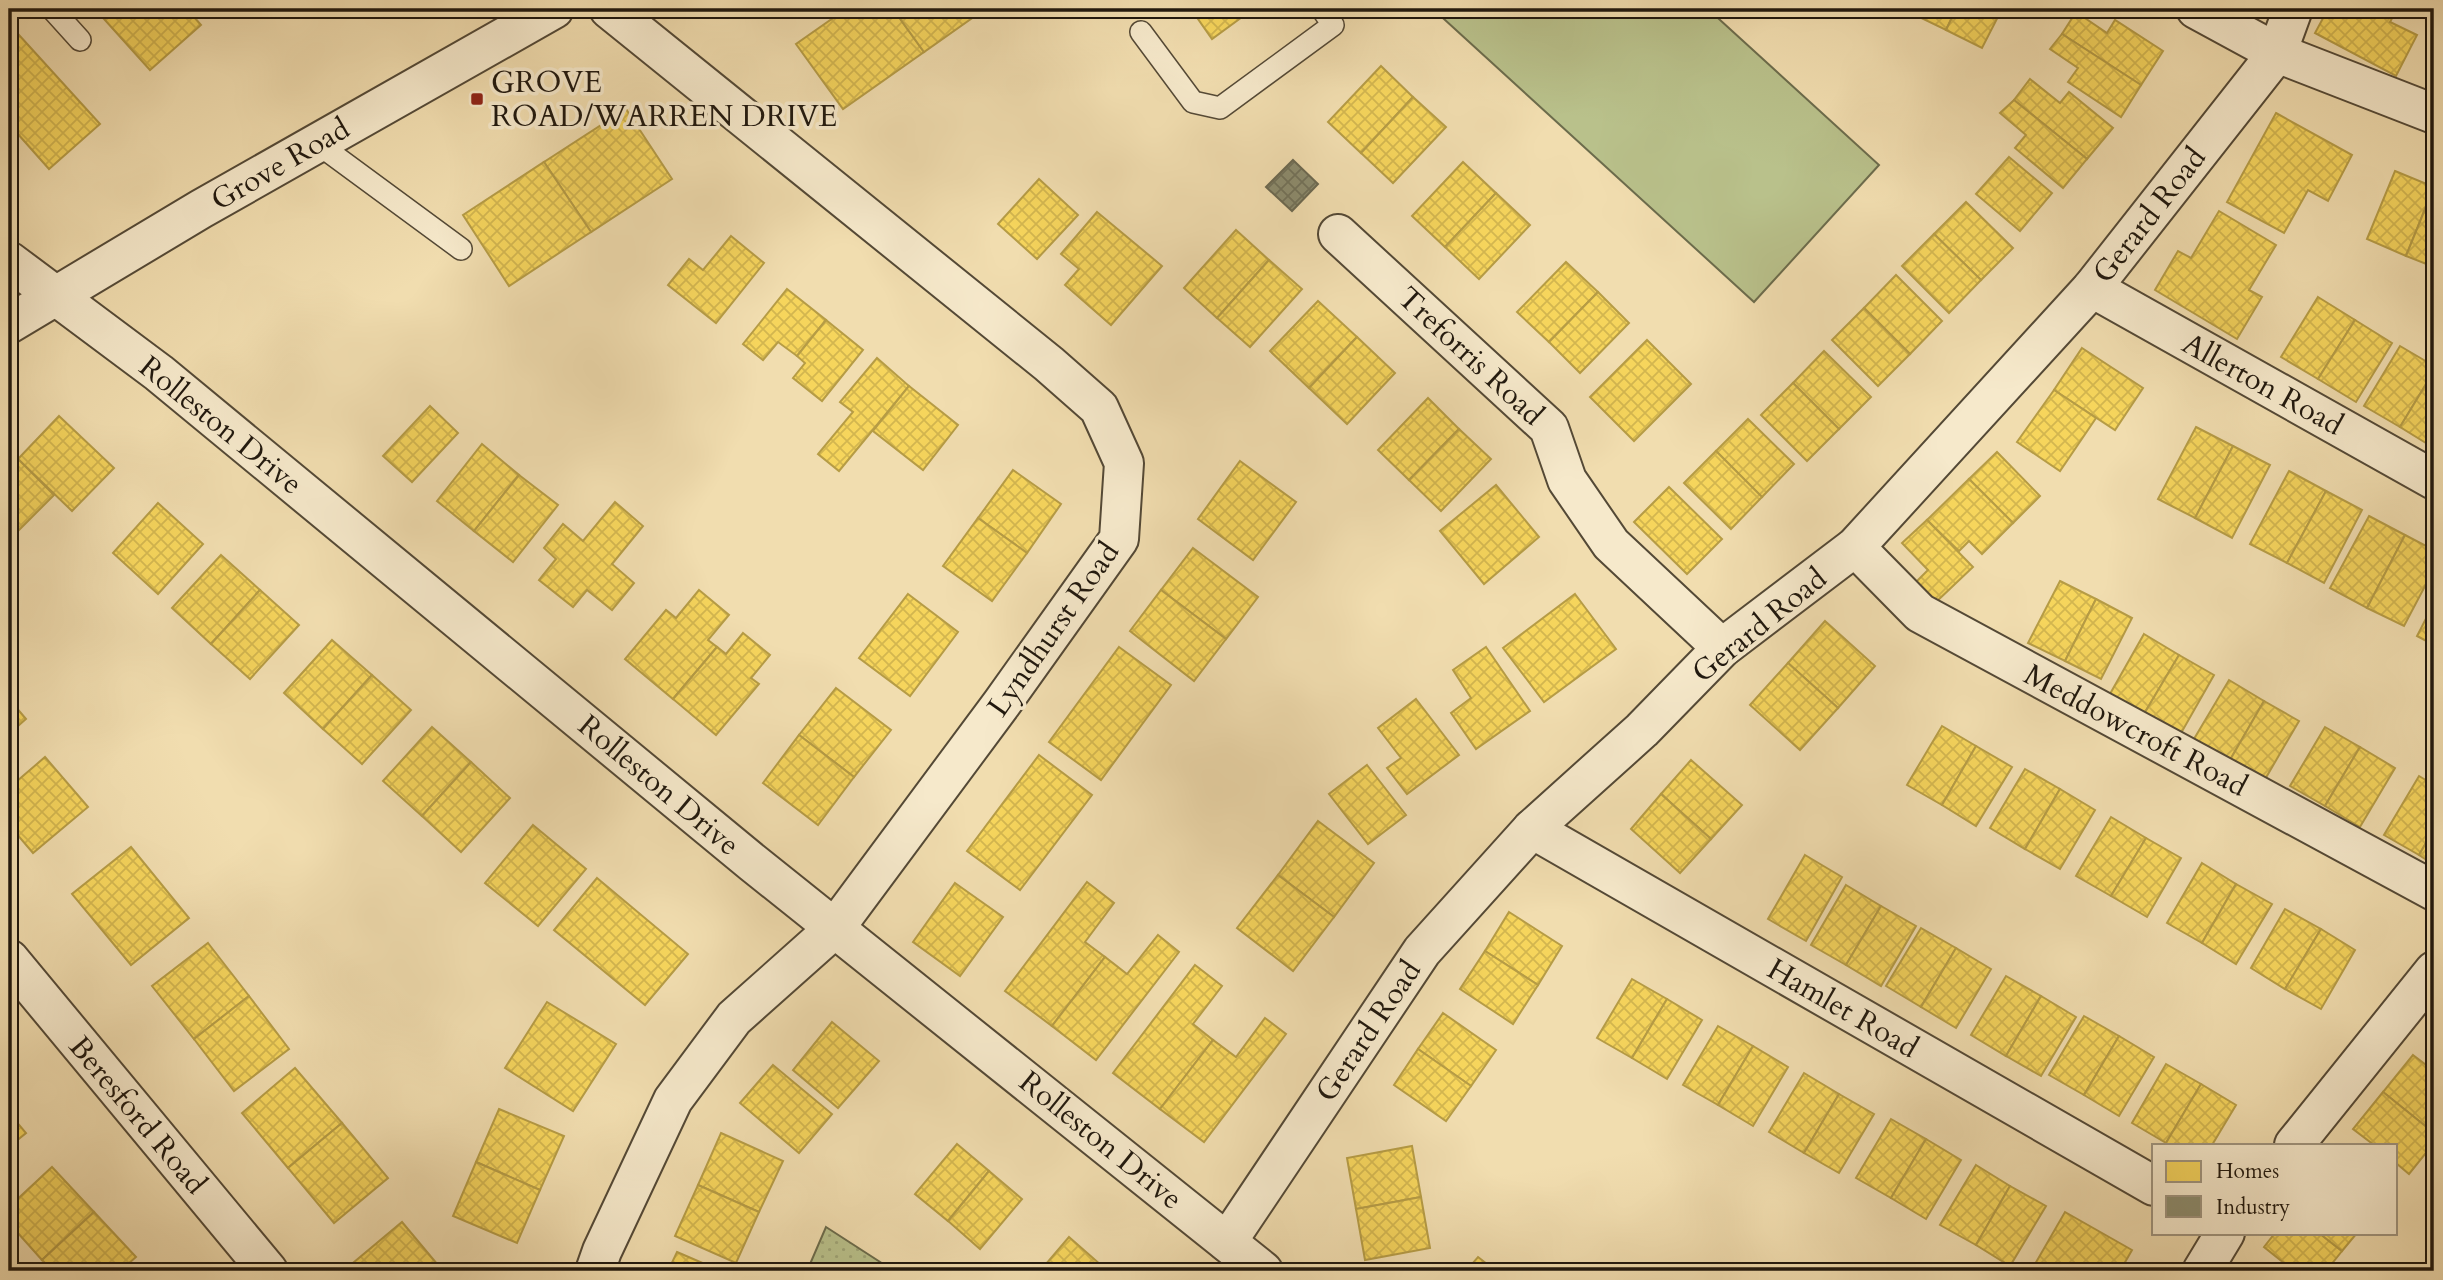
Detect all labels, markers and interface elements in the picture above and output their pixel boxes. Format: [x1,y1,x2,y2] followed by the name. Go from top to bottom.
[491,62,837,137] place label: GROVE ROAD/WARREN DRIVE
[469,91,485,107] marker: GROVE ROAD/WARREN DRIVE
[203,108,357,221] street label: Grove Road
[2083,139,2215,292] street label: Gerard Road
[1389,278,1553,435] street label: Treforris Road
[2175,323,2351,446] street label: Allerton Road
[130,347,311,504] street label: Rolleston Drive
[978,534,1129,725] street label: Lyndhurst Road
[1683,558,1835,692] street label: Gerard Road
[2017,654,2255,807] street label: Meddowcroft Road
[569,706,748,865] street label: Rolleston Drive
[1760,949,1926,1068] street label: Hamlet Road
[1306,953,1431,1110] street label: Gerard Road
[59,1028,216,1203] street label: Beresford Road
[1010,1062,1191,1219] street label: Rolleston Drive
[2152,1144,2398,1234] legend
[2216,1157,2279,1186] text: Homes
[2216,1193,2290,1222] text: Industry

